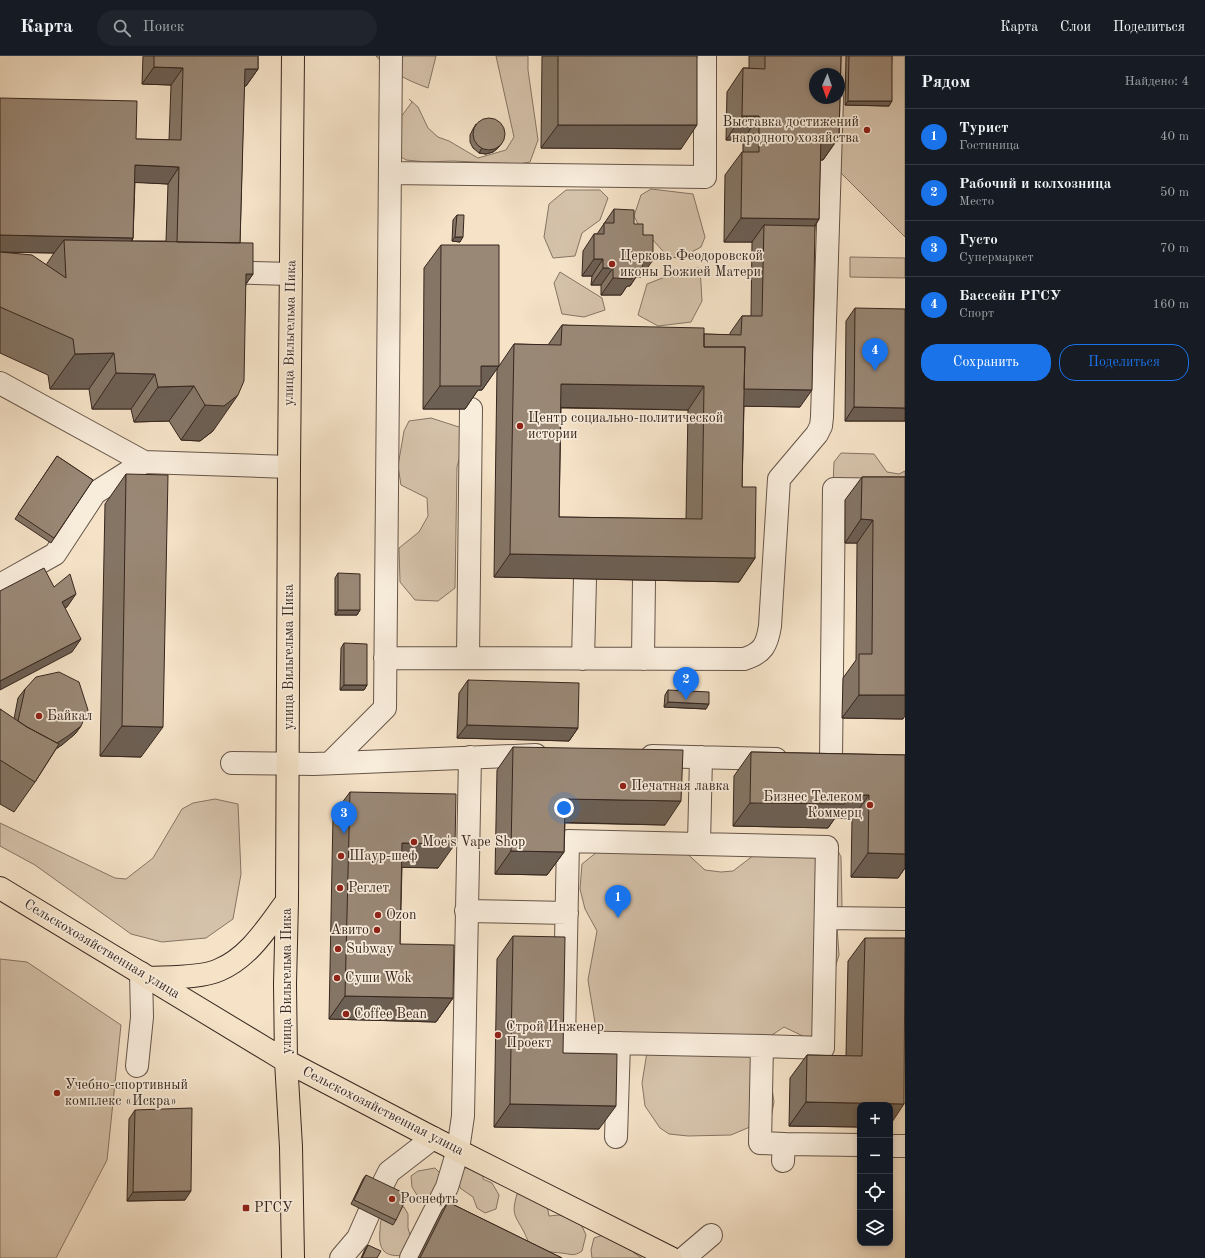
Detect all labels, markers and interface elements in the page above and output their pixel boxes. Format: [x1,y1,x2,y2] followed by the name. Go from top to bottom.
[97,10,377,46] search box
[111,17,133,39] icon: search
[20,18,73,37] text: Карта
[143,20,184,35] text: Поиск
[1000,20,1038,34] text: Карта
[1060,20,1091,34] text: Слои
[1113,20,1185,34] text: Поделиться
[809,68,845,104] north arrow
[921,74,970,91] text: Рядом
[1125,75,1189,88] text: Найдено: 4
[723,115,859,145] place label: Выставка достижений народного хозяйства
[959,121,1009,136] text: Турист
[862,125,872,135] marker: Выставка достижений народного хозяйства
[930,130,938,143] text: 1
[1160,130,1189,143] text: 40 m
[959,139,1019,152] text: Гостиница
[959,177,1112,192] text: Рабочий и колхозница
[930,186,938,199] text: 2
[1160,186,1189,199] text: 50 m
[959,195,994,208] text: Место
[959,233,998,248] text: Густо
[930,242,938,255] text: 3
[1160,242,1189,255] text: 70 m
[620,249,763,279] place label: Церковь Феодоровской иконы Божией Матери
[959,251,1034,264] text: Супермаркет
[607,259,617,269] marker: Церковь Феодоровской иконы Божией Матери
[282,260,298,406] street label: улица Вильгельма Пика
[959,289,1061,304] text: Бассейн РГСУ
[930,298,938,311] text: 4
[1152,298,1189,311] text: 160 m
[959,307,994,320] text: Спорт
[862,338,888,371] pin: 4
[921,344,1051,381] button: Сохранить
[1059,344,1189,381] button: Поделиться
[528,411,723,441] place label: Центр социально-политической истории
[515,421,525,431] marker: Центр социально-политической истории
[282,584,296,730] street label: улица Вильгельма Пика
[673,667,699,700] pin: 2
[47,709,92,723] place label: Байкал
[34,711,44,721] marker: Байкал
[631,779,730,793] place label: Печатная лавка
[618,781,628,791] marker: Печатная лавка
[763,790,862,820] place label: Бизнес Телеком Коммерц
[554,798,574,818] your location
[865,800,875,810] marker: Бизнес Телеком Коммерц
[331,801,357,834] pin: 3
[422,835,525,849] place label: Moe's Vape Shop
[409,837,419,847] marker: Moe's Vape Shop
[349,849,418,864] place label: Шаур-шеф
[336,851,346,861] marker: Шаур-шеф
[348,881,389,895] place label: Реглет
[335,883,345,893] marker: Реглет
[605,885,631,918] pin: 1
[22,897,182,1001] street label: Сельскохозяйственная улица
[280,908,294,1054] street label: улица Вильгельма Пика
[386,908,417,922] place label: Ozon
[373,910,383,920] marker: Ozon
[331,923,369,937] place label: Авито
[372,925,382,935] marker: Авито
[346,942,394,956] place label: Subway
[333,944,343,954] marker: Subway
[345,971,412,985] place label: Суши Wok
[332,973,342,983] marker: Суши Wok
[354,1007,427,1021] place label: Coffee Bean
[341,1009,351,1019] marker: Coffee Bean
[506,1020,604,1050] place label: Строй Инженер Проект
[493,1030,503,1040] marker: Строй Инженер Проект
[300,1064,466,1158] street label: Сельскохозяйственная улица
[65,1078,188,1108] place label: Учебно-спортивный комплекс «Искра»
[52,1088,62,1098] marker: Учебно-спортивный комплекс «Искра»
[857,1102,893,1246] map controls
[857,1102,893,1138] button: +
[857,1138,893,1174] button: −
[857,1174,893,1210] button: locate
[400,1192,459,1207] place label: Роснефть
[387,1194,397,1204] marker: Роснефть
[254,1201,293,1215] place label: РГСУ
[241,1203,251,1213] marker: РГСУ
[857,1210,893,1246] button: layers

